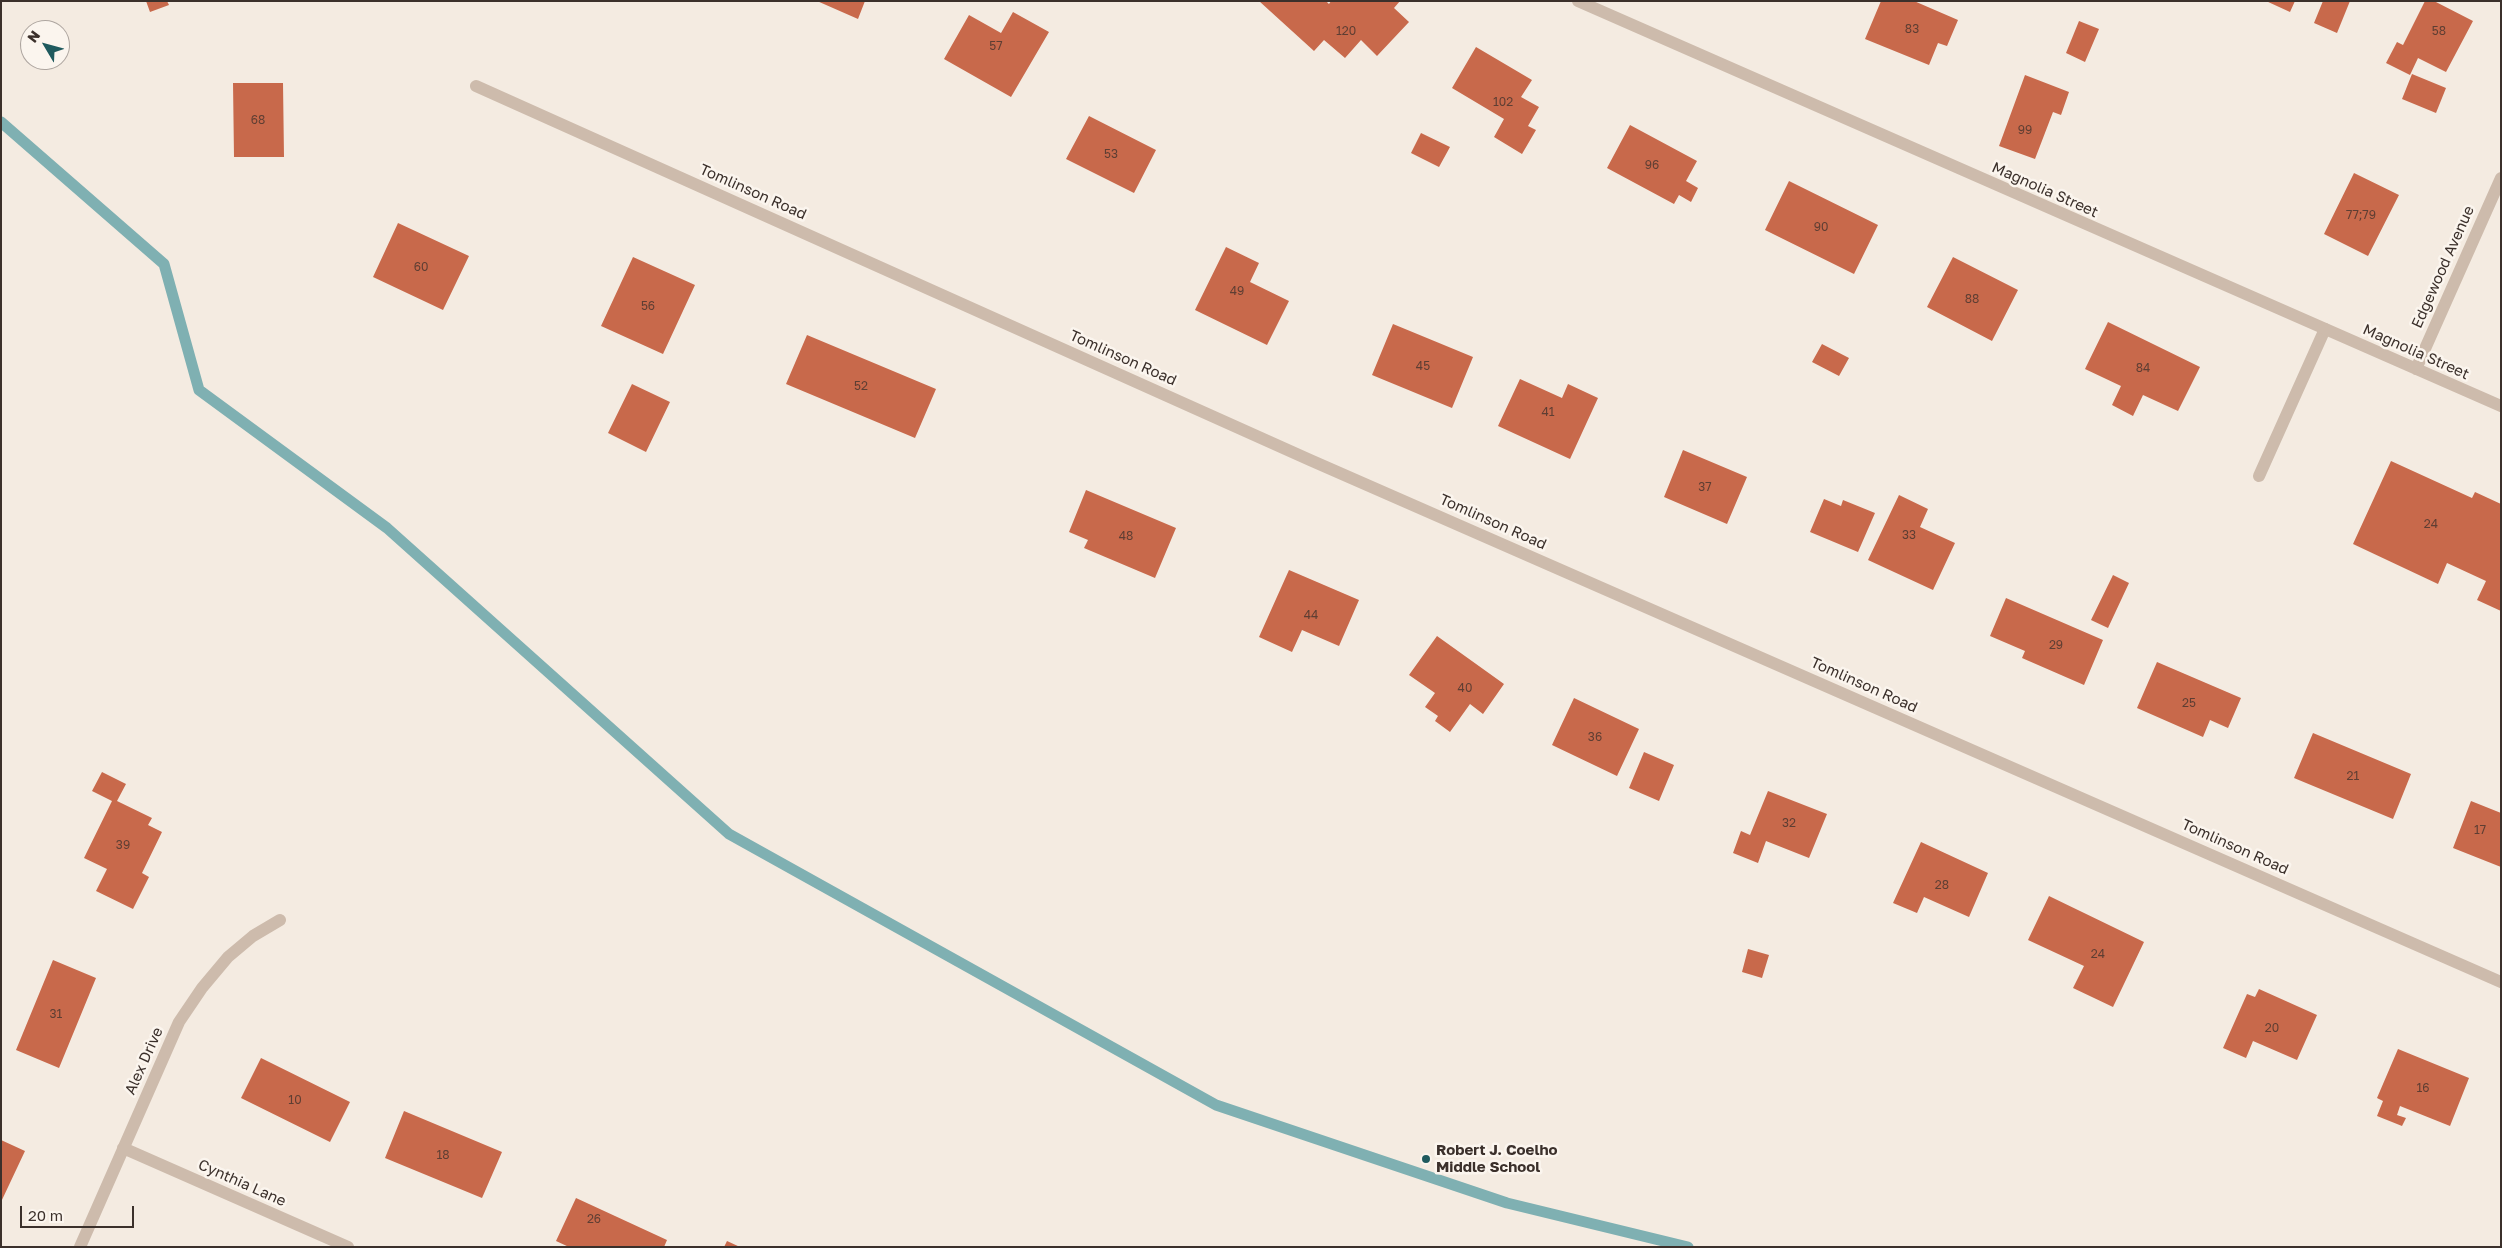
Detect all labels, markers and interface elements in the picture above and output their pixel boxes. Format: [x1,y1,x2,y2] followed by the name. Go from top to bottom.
[20,20,70,70] north arrow
[1905,22,1919,36] house number: 83
[1336,24,1356,38] house number: 120
[2432,24,2446,38] house number: 58
[23,27,43,46] text: N
[989,39,1003,53] house number: 57
[1493,95,1513,109] house number: 102
[251,113,265,127] house number: 68
[2018,123,2032,137] house number: 99
[1104,147,1118,161] house number: 53
[1645,158,1659,172] house number: 96
[1989,159,2101,221] street label: Magnolia Street
[697,160,809,224] street label: Tomlinson Road
[2408,203,2478,331] street label: Edgewood Avenue
[2346,208,2376,222] house number: 77;79
[1814,220,1828,234] house number: 90
[414,260,428,274] house number: 60
[1230,284,1244,298] house number: 49
[1965,292,1979,306] house number: 88
[641,299,655,313] house number: 56
[2360,321,2472,383] street label: Magnolia Street
[1067,326,1179,390] street label: Tomlinson Road
[1416,359,1430,373] house number: 45
[2136,361,2150,375] house number: 84
[854,379,868,393] house number: 52
[1541,405,1555,419] house number: 41
[1698,480,1712,494] house number: 37
[1437,490,1549,554] street label: Tomlinson Road
[2424,517,2438,531] house number: 24
[1902,528,1916,542] house number: 33
[1119,529,1133,543] house number: 48
[1304,608,1318,622] house number: 44
[2049,638,2063,652] house number: 29
[1808,653,1920,717] street label: Tomlinson Road
[1458,681,1472,695] house number: 40
[2182,696,2196,710] house number: 25
[1588,730,1602,744] house number: 36
[2347,769,2359,783] house number: 21
[2179,815,2291,879] street label: Tomlinson Road
[1782,816,1796,830] house number: 32
[2474,823,2486,837] house number: 17
[116,838,130,852] house number: 39
[1935,878,1949,892] house number: 28
[2091,947,2105,961] house number: 24
[50,1007,62,1021] house number: 31
[2265,1021,2279,1035] house number: 20
[121,1024,167,1098] street label: Alex Drive
[2416,1081,2430,1095] house number: 16
[288,1093,302,1107] house number: 10
[1436,1141,1557,1176] place label: Robert J. Coelho Middle School
[436,1148,450,1162] house number: 18
[1420,1153,1432,1165] marker: Robert J. Coelho Middle School
[195,1156,289,1210] street label: Cynthia Lane
[22,1196,136,1228] scale bar
[28,1206,63,1224] text: 20 m
[587,1212,601,1226] house number: 26

